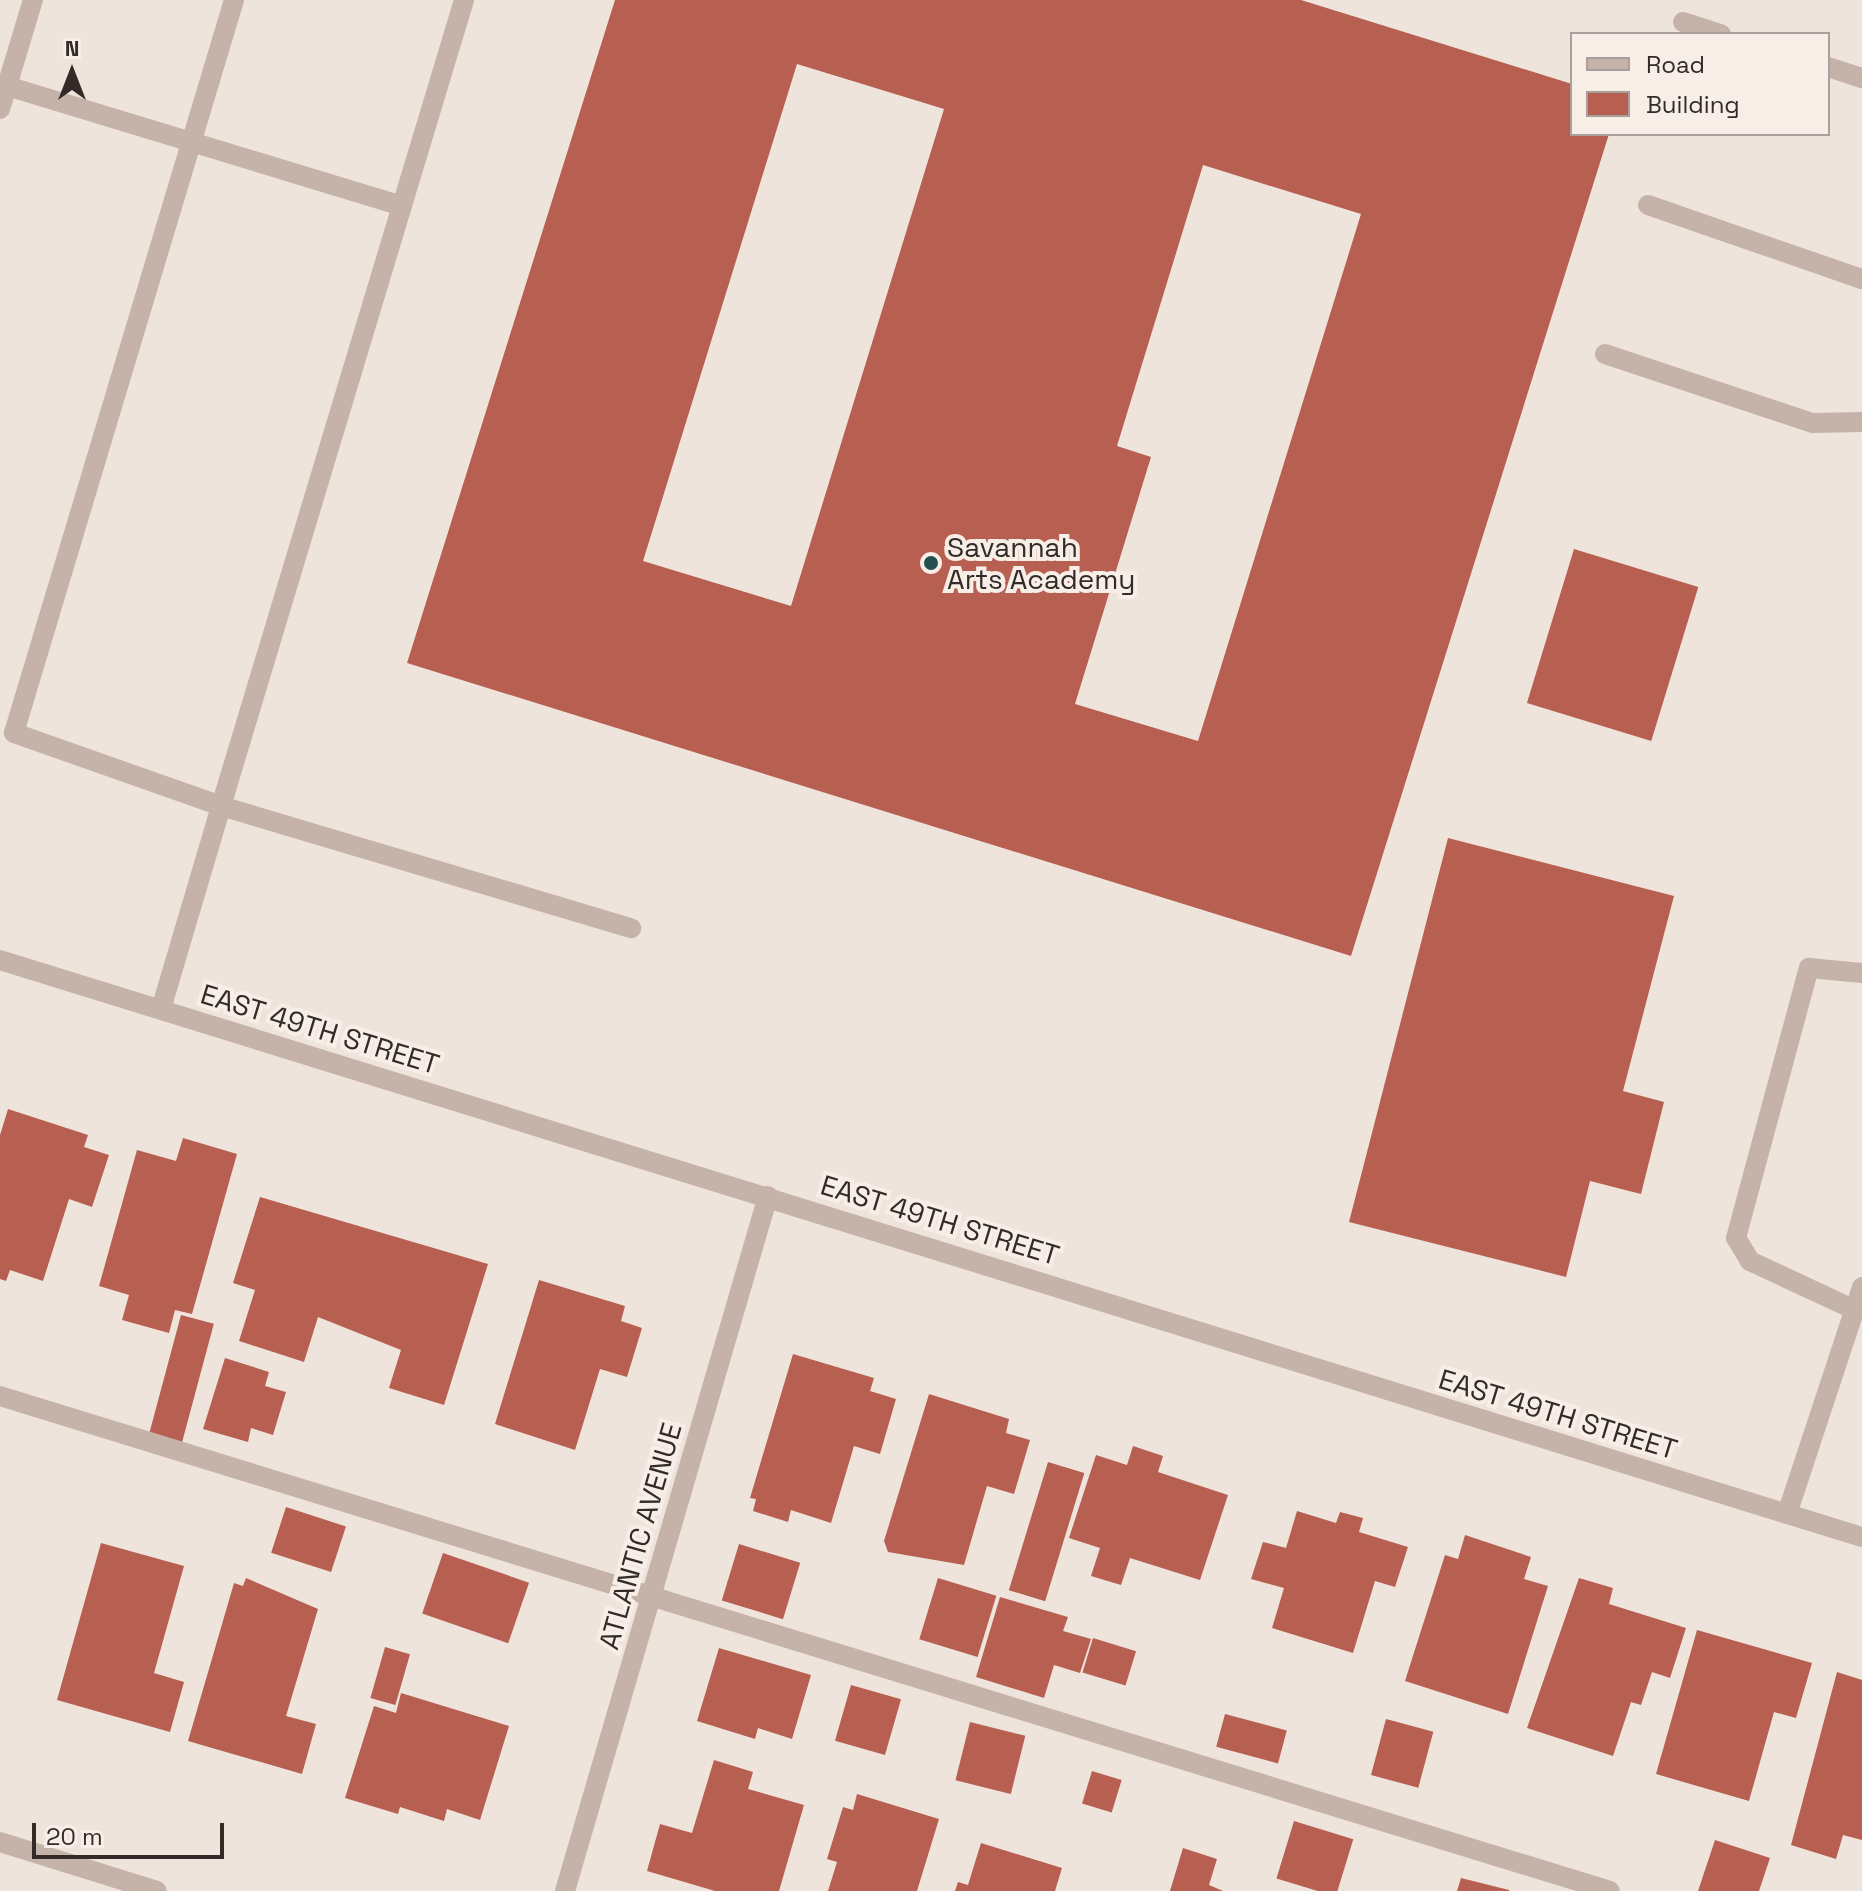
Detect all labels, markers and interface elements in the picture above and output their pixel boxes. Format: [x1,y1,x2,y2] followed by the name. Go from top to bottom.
[32,32,112,112] north arrow
[1570,32,1830,136] legend
[65,34,79,62] text: N
[1646,49,1705,80] text: Road
[1646,89,1740,120] text: Building
[947,530,1136,596] place label: Savannah Arts Academy
[922,554,940,572] marker: Savannah Arts Academy
[196,977,444,1081] street label: EAST 49TH STREET
[816,1168,1064,1272] street label: EAST 49TH STREET
[1434,1362,1682,1466] street label: EAST 49TH STREET
[592,1419,688,1653] street label: ATLANTIC AVENUE
[36,1807,228,1857] scale bar
[46,1821,103,1852] text: 20 m

